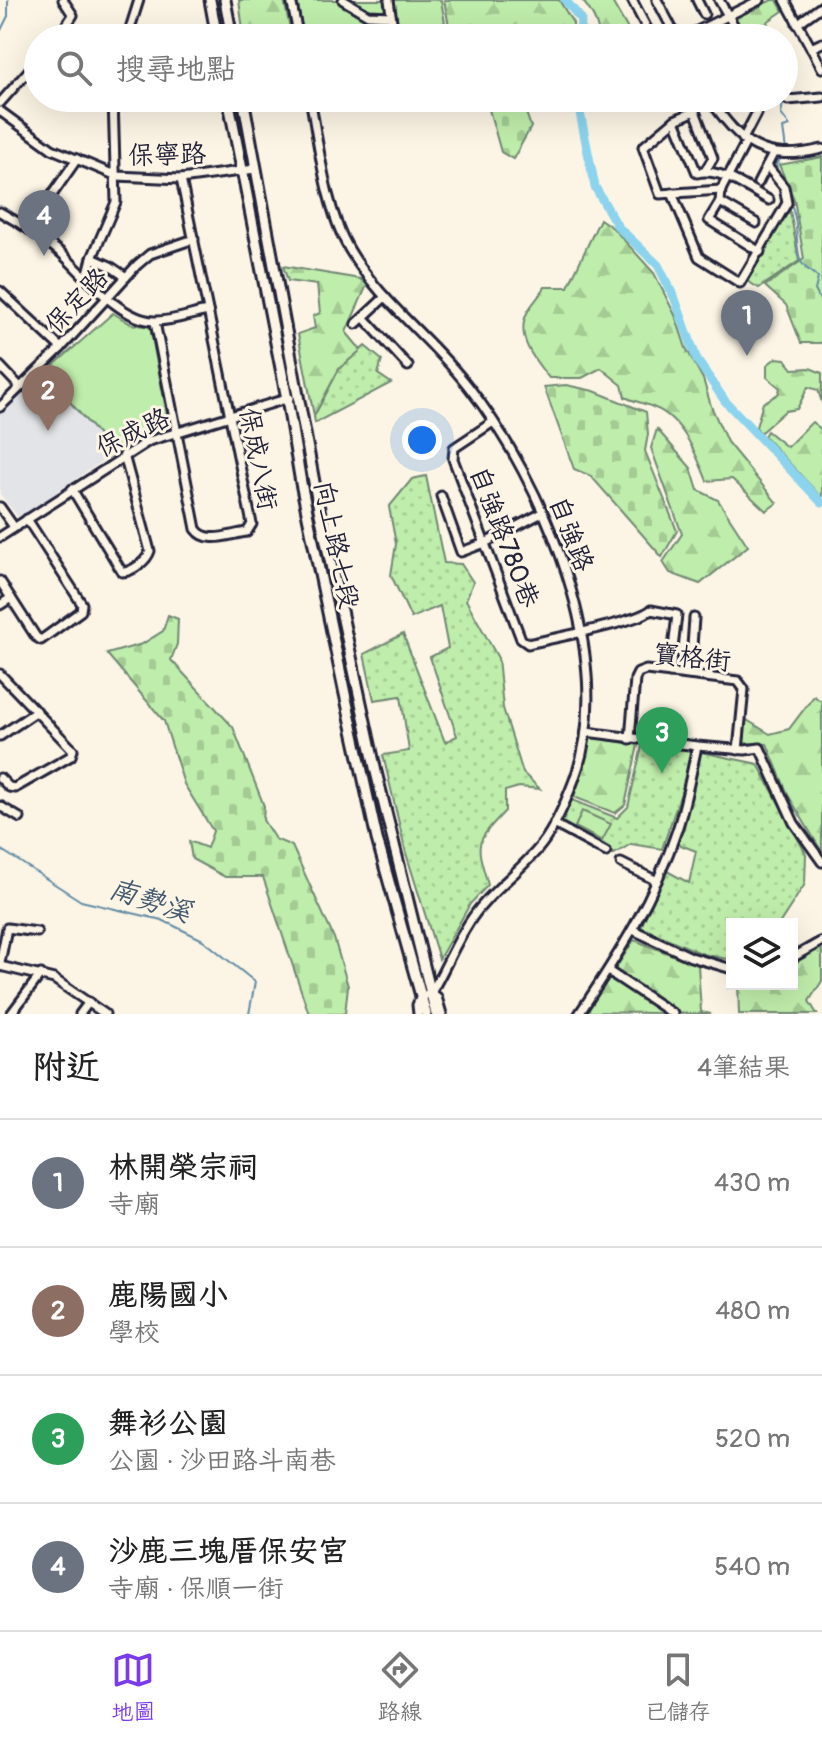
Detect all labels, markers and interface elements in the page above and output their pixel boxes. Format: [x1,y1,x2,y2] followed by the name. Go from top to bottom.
[24,24,798,112] search box
[52,46,96,90] icon: search
[116,51,236,88] text: 搜尋地點
[128,138,206,172] street label: 保寧路
[18,190,70,256] pin: 4
[39,262,115,340] street label: 保定路
[721,290,773,356] pin: 1
[22,365,74,431] pin: 2
[91,402,175,464] street label: 保成路
[232,405,284,513] street label: 保成八街
[402,420,442,460] your location
[462,462,546,612] street label: 自強路780巷
[307,478,365,612] street label: 向上路七段
[542,492,600,576] street label: 自強路
[652,638,732,678] street label: 寶格街
[636,707,688,773] pin: 3
[105,871,197,931] water label: 南勢溪
[726,918,798,990] map controls
[726,918,798,990] button: layers
[32,1046,100,1089] text: 附近
[697,1052,790,1084] text: 4筆結果
[108,1149,258,1186] text: 林開榮宗祠
[53,1167,63,1199] text: 1
[714,1167,790,1199] text: 430 m
[108,1189,160,1221] text: 寺廟
[108,1277,228,1314] text: 鹿陽國小
[51,1295,65,1327] text: 2
[715,1295,790,1327] text: 480 m
[108,1317,160,1349] text: 學校
[108,1405,228,1442] text: 舞衫公園
[51,1423,65,1455] text: 3
[715,1423,790,1455] text: 520 m
[108,1445,336,1477] text: 公園 · 沙田路斗南巷
[108,1533,348,1570] text: 沙鹿三塊厝保安宮
[50,1551,66,1583] text: 4
[714,1551,790,1583] text: 540 m
[108,1573,284,1605] text: 寺廟 · 保順一街
[111,1648,155,1726] tab: 地圖
[378,1648,422,1726] tab: 路線
[645,1648,711,1726] tab: 已儲存

